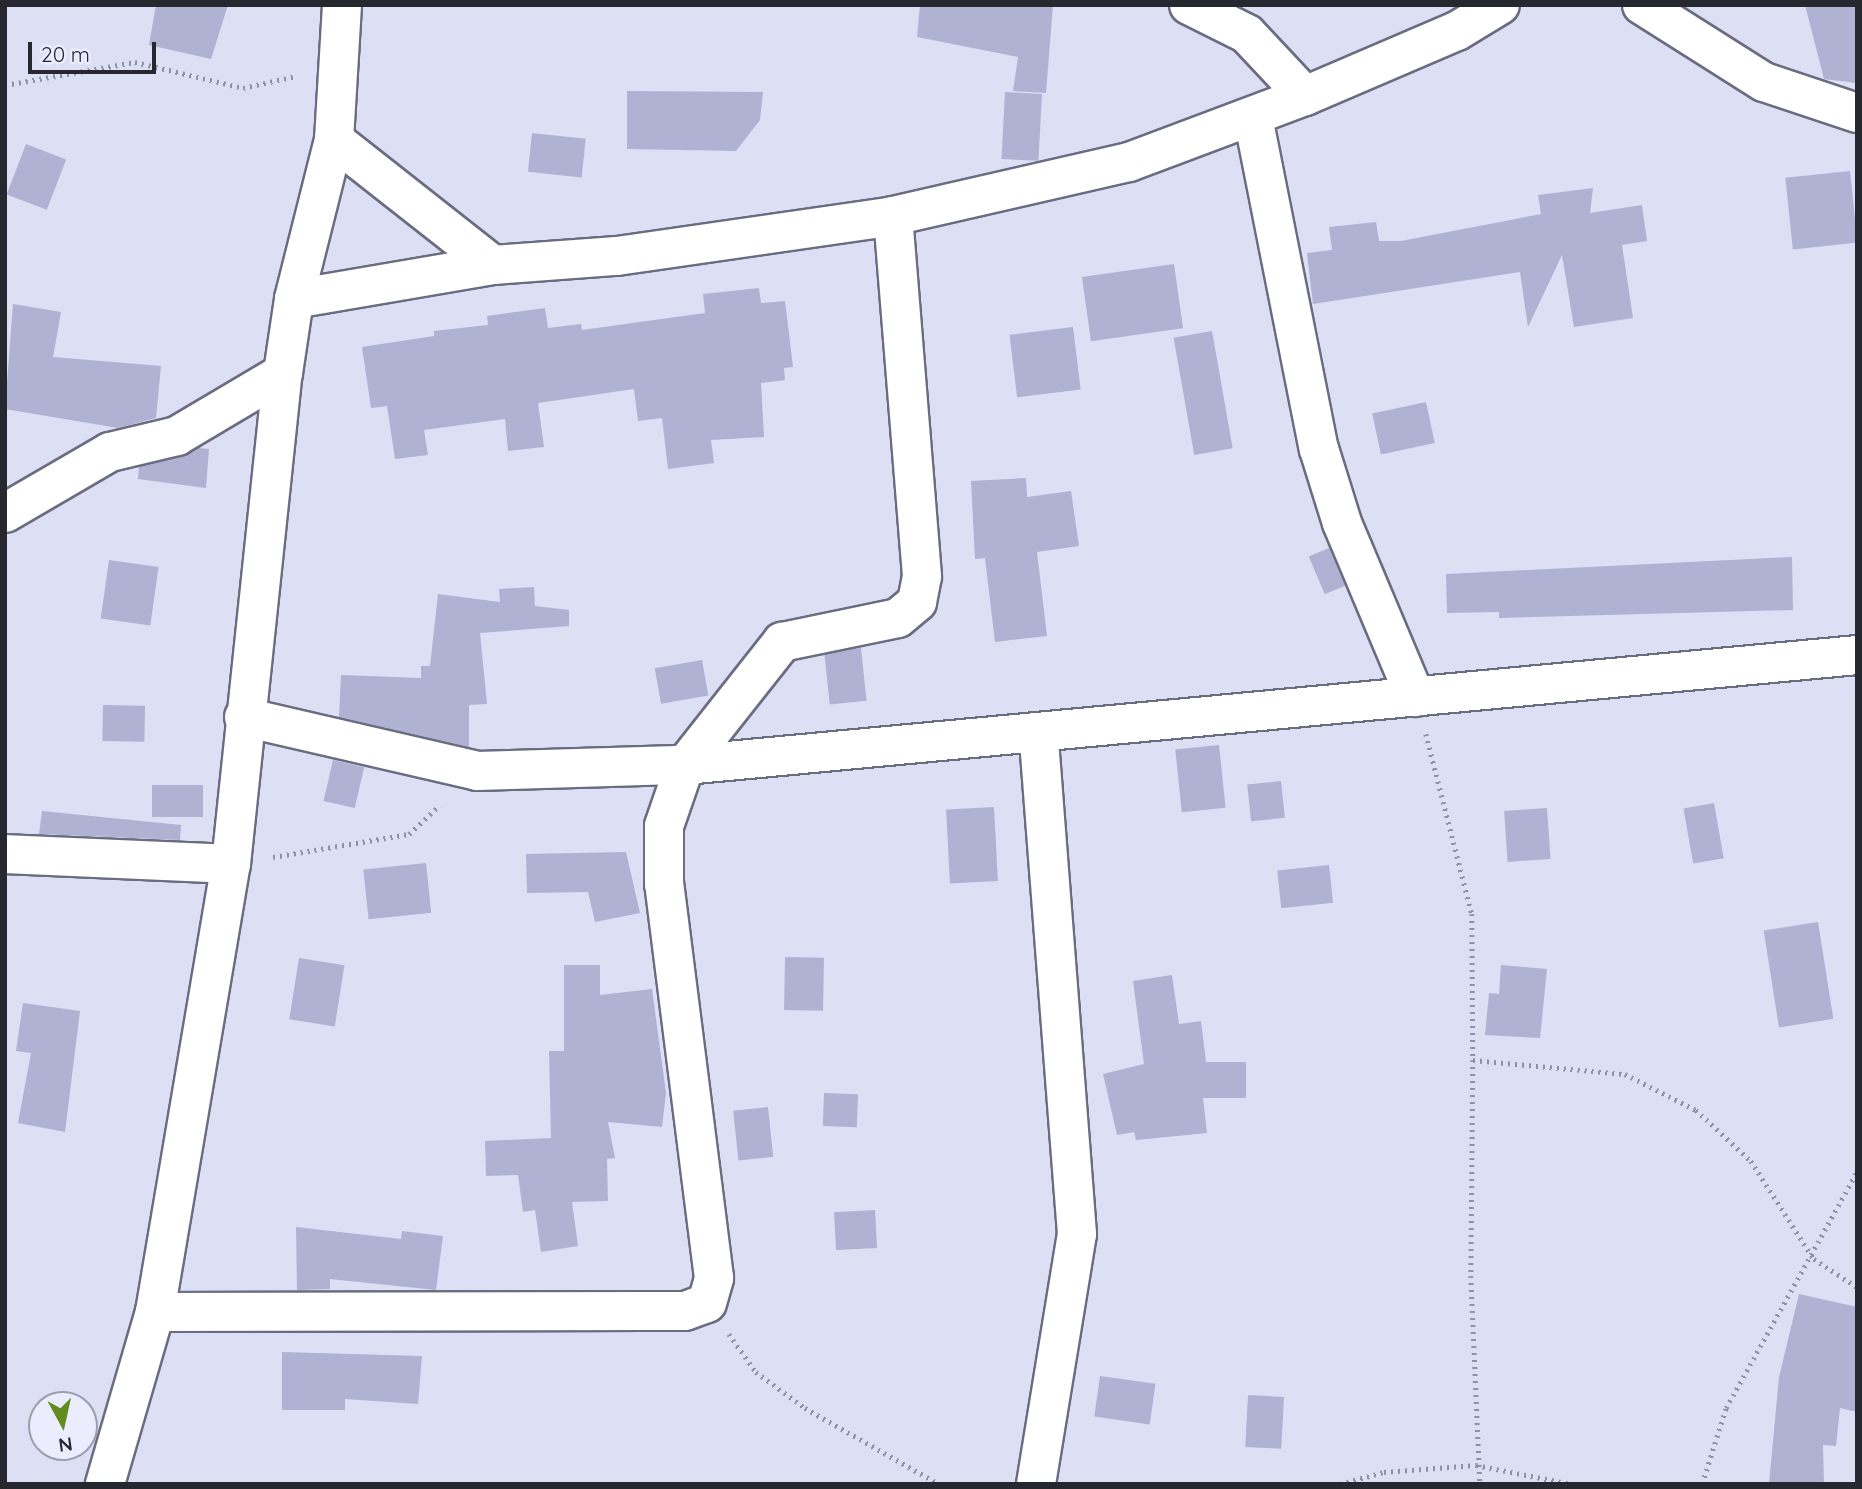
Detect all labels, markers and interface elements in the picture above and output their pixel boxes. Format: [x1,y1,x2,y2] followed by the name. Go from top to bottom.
[32,28,159,72] scale bar
[41,41,90,67] text: 20 m
[28,1391,98,1461] north arrow
[57,1432,74,1458] text: N

